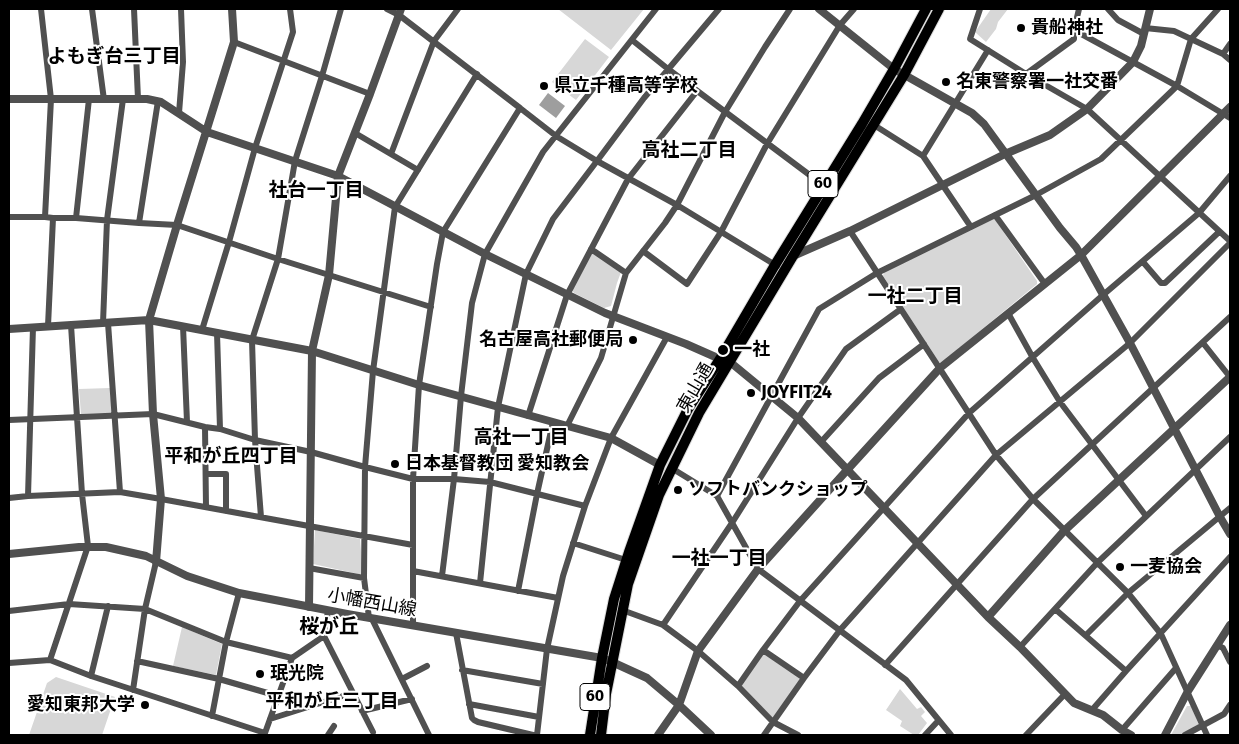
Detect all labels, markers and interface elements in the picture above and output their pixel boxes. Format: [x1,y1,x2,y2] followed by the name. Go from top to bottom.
[1031,17,1103,39] place label: 貴船神社
[1015,22,1027,34] marker: 貴船神社
[48,46,180,68] district label: よもぎ台三丁目
[956,71,1118,93] place label: 名東警察署一社交番
[554,75,698,97] place label: 県立千種高等学校
[940,76,952,88] marker: 名東警察署一社交番
[538,80,550,92] marker: 県立千種高等学校
[642,140,736,162] district label: 高社二丁目
[808,170,838,198] road number: 60
[269,180,363,202] district label: 社台一丁目
[868,286,962,308] district label: 一社二丁目
[479,329,623,351] place label: 名古屋高社郵便局
[627,334,639,346] marker: 名古屋高社郵便局
[734,339,770,361] place label: 一社
[716,343,730,357] marker: 一社
[673,359,719,417] street label: 東山通
[761,382,832,404] place label: JOYFIT24
[745,387,757,399] marker: JOYFIT24
[474,427,568,449] district label: 高社一丁目
[165,446,297,468] district label: 平和が丘四丁目
[405,453,589,475] place label: 日本基督教団 愛知教会
[389,458,401,470] marker: 日本基督教団 愛知教会
[688,479,868,501] place label: ソフトバンクショップ
[672,484,684,496] marker: ソフトバンクショップ
[672,548,766,570] district label: 一社一丁目
[1130,556,1202,578] place label: 一麦協会
[1114,561,1126,573] marker: 一麦協会
[326,585,418,621] street label: 小幡西山線
[299,615,359,639] district label: 桜が丘
[270,663,324,685] place label: 珉光院
[254,668,266,680] marker: 珉光院
[580,684,610,710] road number: 60
[266,691,398,713] district label: 平和が丘三丁目
[27,694,135,716] place label: 愛知東邦大学
[139,699,151,711] marker: 愛知東邦大学

